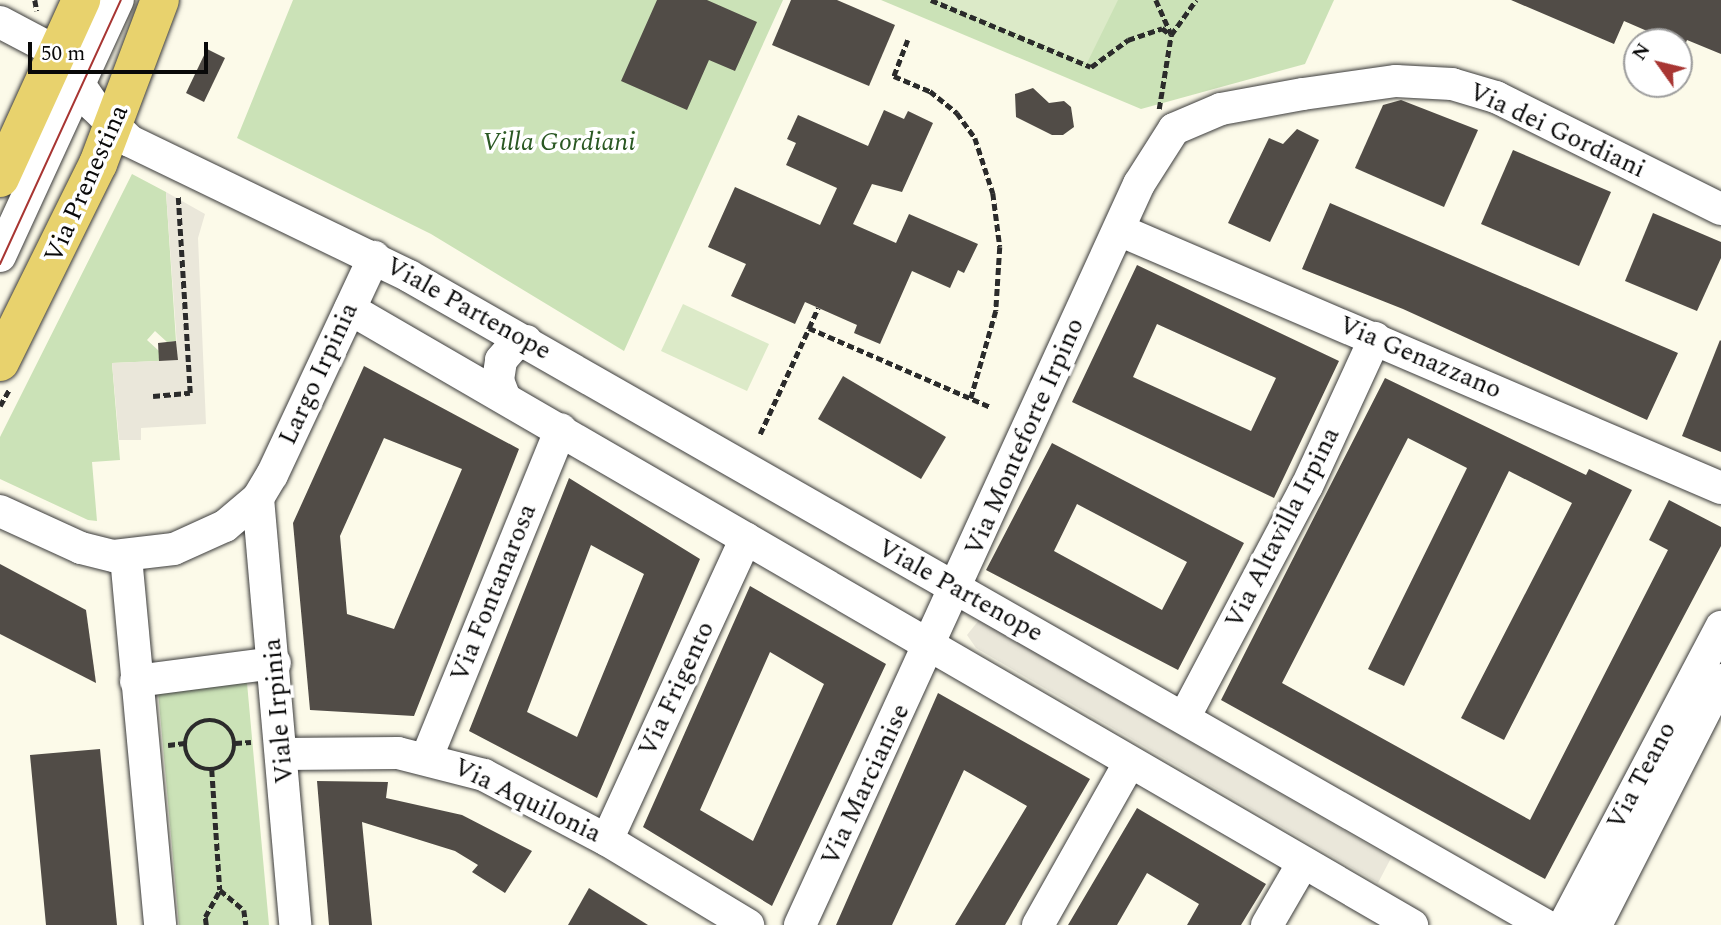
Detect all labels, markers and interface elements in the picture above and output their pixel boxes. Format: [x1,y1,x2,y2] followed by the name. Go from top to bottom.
[32,28,212,72] scale bar
[1623,28,1693,98] north arrow
[41,38,85,70] text: 50 m
[1625,38,1658,67] text: N
[1464,76,1650,186] street label: Via dei Gordiani
[38,100,136,268] street label: Via Prenestina
[482,127,636,159] park label: Villa Gordiani
[380,251,556,367] street label: Viale Partenope
[273,298,365,450] street label: Largo Irpinia
[1334,310,1506,406] street label: Via Genazzano
[959,313,1091,561] street label: Via Monteforte Irpino
[1219,422,1347,634] street label: Via Altavilla Irpina
[444,500,544,686] street label: Via Fontanarosa
[872,533,1048,649] street label: Viale Partenope
[632,617,722,761] street label: Via Frigento
[257,637,301,785] street label: Viale Irpinia
[815,699,917,871] street label: Via Marcianise
[1601,717,1683,835] street label: Via Teano
[448,752,606,850] street label: Via Aquilonia

